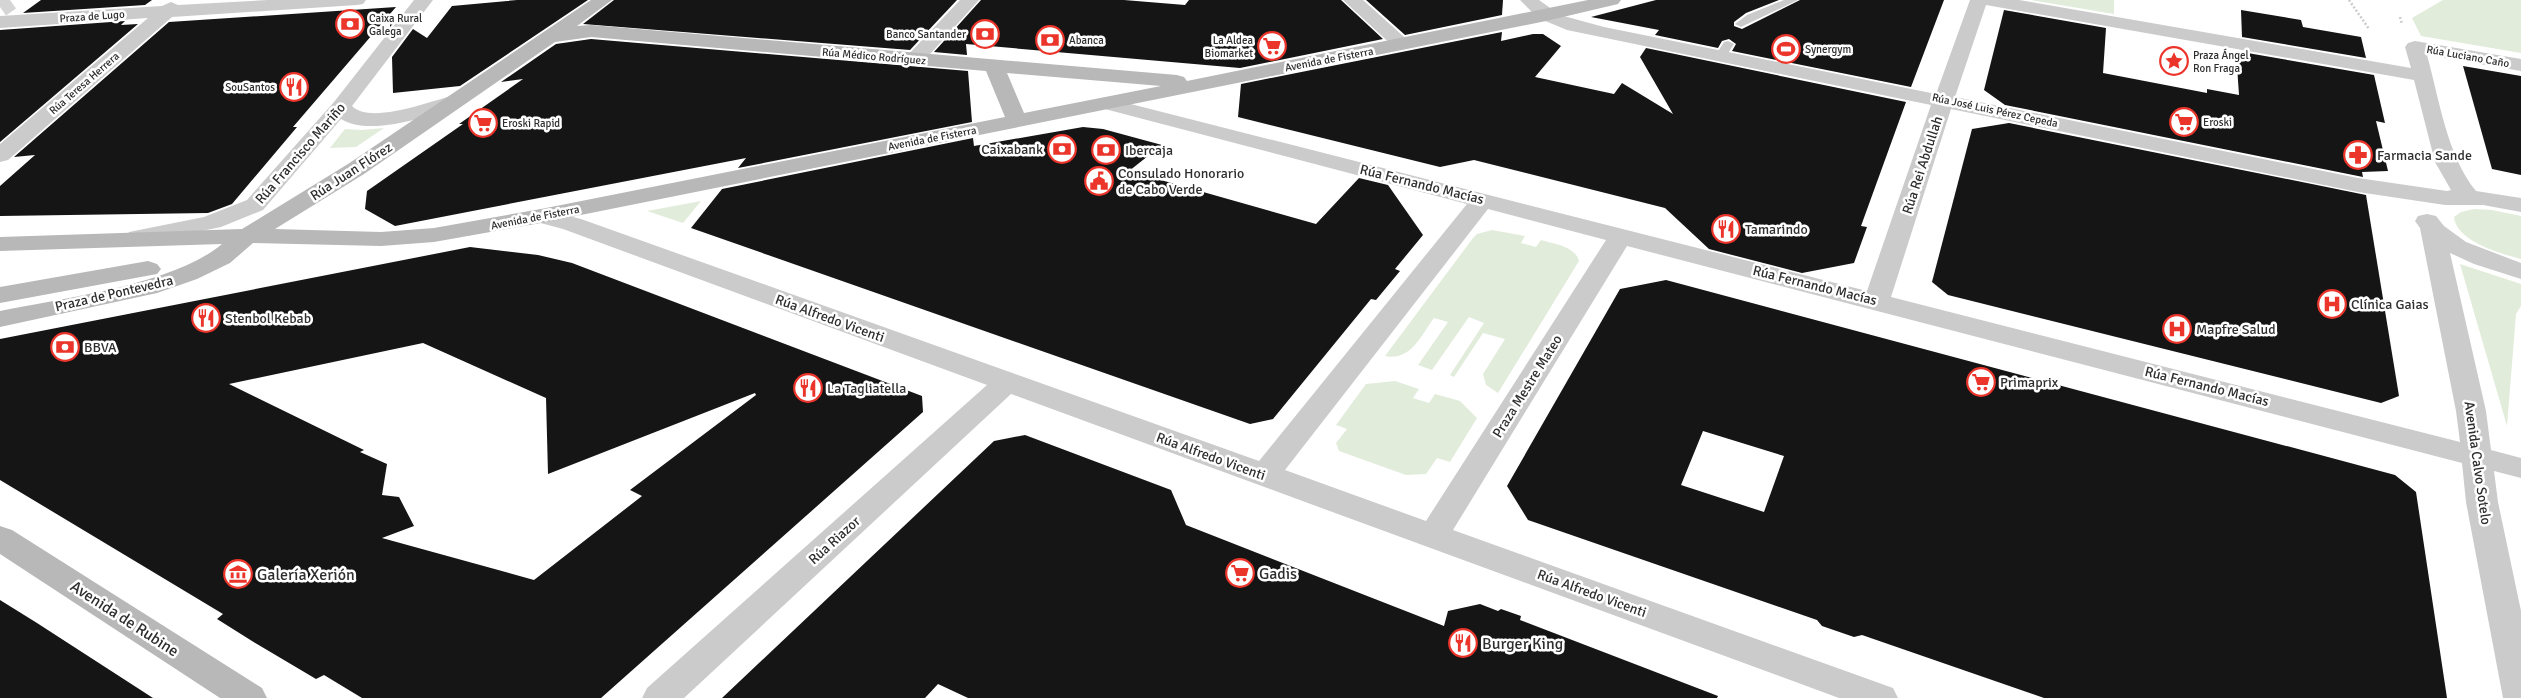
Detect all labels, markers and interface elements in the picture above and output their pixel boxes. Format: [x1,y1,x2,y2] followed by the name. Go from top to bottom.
[59,8,125,25] street label: Praza de Lugo
[335,9,365,39] bank icon: Caixa Rural Galega
[369,12,422,38] place label: Caixa Rural Galega
[970,19,1000,49] bank icon: Banco Santander
[1035,25,1065,55] bank icon: Abanca
[886,28,966,41] place label: Banco Santander
[1257,31,1287,61] supermarket icon: La Aldea Biomarket
[1069,34,1104,47] place label: Abanca
[1205,34,1253,60] place label: La Aldea Biomarket
[1771,34,1801,64] sports icon: Synergym
[1805,43,1851,56] place label: Synergym
[2426,43,2511,70] street label: Rúa Luciano Caño
[1284,44,1375,74] street label: Avenida de Fisterra
[821,45,927,68] street label: Rúa Médico Rodríguez
[2159,46,2189,76] place icon: Praza Ángel Ron Fraga
[2193,48,2249,75] place label: Praza Ángel Ron Fraga
[47,49,122,117] street label: Rúa Teresa Herrera
[279,72,309,102] restaurant icon: SouSantos
[225,81,275,94] place label: SouSantos
[1931,91,2059,130] street label: Rúa José Luis Pérez Cepeda
[252,99,349,207] street label: Rúa Francisco Mariño
[2169,107,2199,137] supermarket icon: Eroski
[468,108,498,138] supermarket icon: Eroski Rapid
[1899,114,1946,216] street label: Rúa Rei Abdullah
[2203,116,2232,129] place label: Eroski
[502,117,560,130] place label: Eroski Rapid
[887,123,978,153] street label: Avenida de Fisterra
[1047,134,1077,164] bank icon: Caixabank
[1091,135,1121,165] bank icon: Ibercaja
[307,139,395,204] street label: Rúa Juan Flórez
[2343,140,2373,170] pharmacy icon: Farmacia Sande
[981,141,1043,158] place label: Caixabank
[1125,142,1173,159] place label: Ibercaja
[2377,147,2472,164] place label: Farmacia Sande
[1358,161,1486,208] street label: Rúa Fernando Macías
[1118,165,1244,198] place label: Consulado Honorario de Cabo Verde
[1084,166,1114,196] public building icon: Consulado Honorario de Cabo Verde
[490,202,581,232] street label: Avenida de Fisterra
[1711,214,1741,244] restaurant icon: Tamarindo
[1745,221,1808,238] place label: Tamarindo
[1751,262,1879,309] street label: Rúa Fernando Macías
[53,272,175,315] street label: Praza de Pontevedra
[2317,289,2347,319] hospital icon: Clínica Gaias
[773,291,887,346] street label: Rúa Alfredo Vicenti
[2351,296,2429,313] place label: Clínica Gaias
[191,303,221,333] restaurant icon: Stenbol Kebab
[225,310,311,327] place label: Stenbol Kebab
[2162,314,2192,344] hospital icon: Mapfre Salud
[2196,321,2276,338] place label: Mapfre Salud
[50,332,80,362] bank icon: BBVA
[1489,332,1566,441] street label: Praza Mestre Mateo
[84,339,117,356] place label: BBVA
[2143,363,2271,410] street label: Rúa Fernando Macías
[1966,367,1996,397] supermarket icon: Primaprix
[793,373,823,403] restaurant icon: La Tagliatella
[2000,374,2059,391] place label: Primaprix
[827,380,906,397] place label: La Tagliatella
[2460,400,2495,526] street label: Avenida Calvo Sotelo
[1154,429,1268,484] street label: Rúa Alfredo Vicenti
[805,512,864,568] street label: Rúa Riazor
[1225,558,1255,588] supermarket icon: Gadis
[223,559,253,589] museum icon: Galería Xerión
[1259,564,1297,584] place label: Gadis
[257,565,355,585] place label: Galería Xerión
[1535,566,1649,621] street label: Rúa Alfredo Vicenti
[66,576,182,661] street label: Avenida de Rubine
[1448,628,1478,658] restaurant icon: Burger King
[1482,634,1563,654] place label: Burger King

